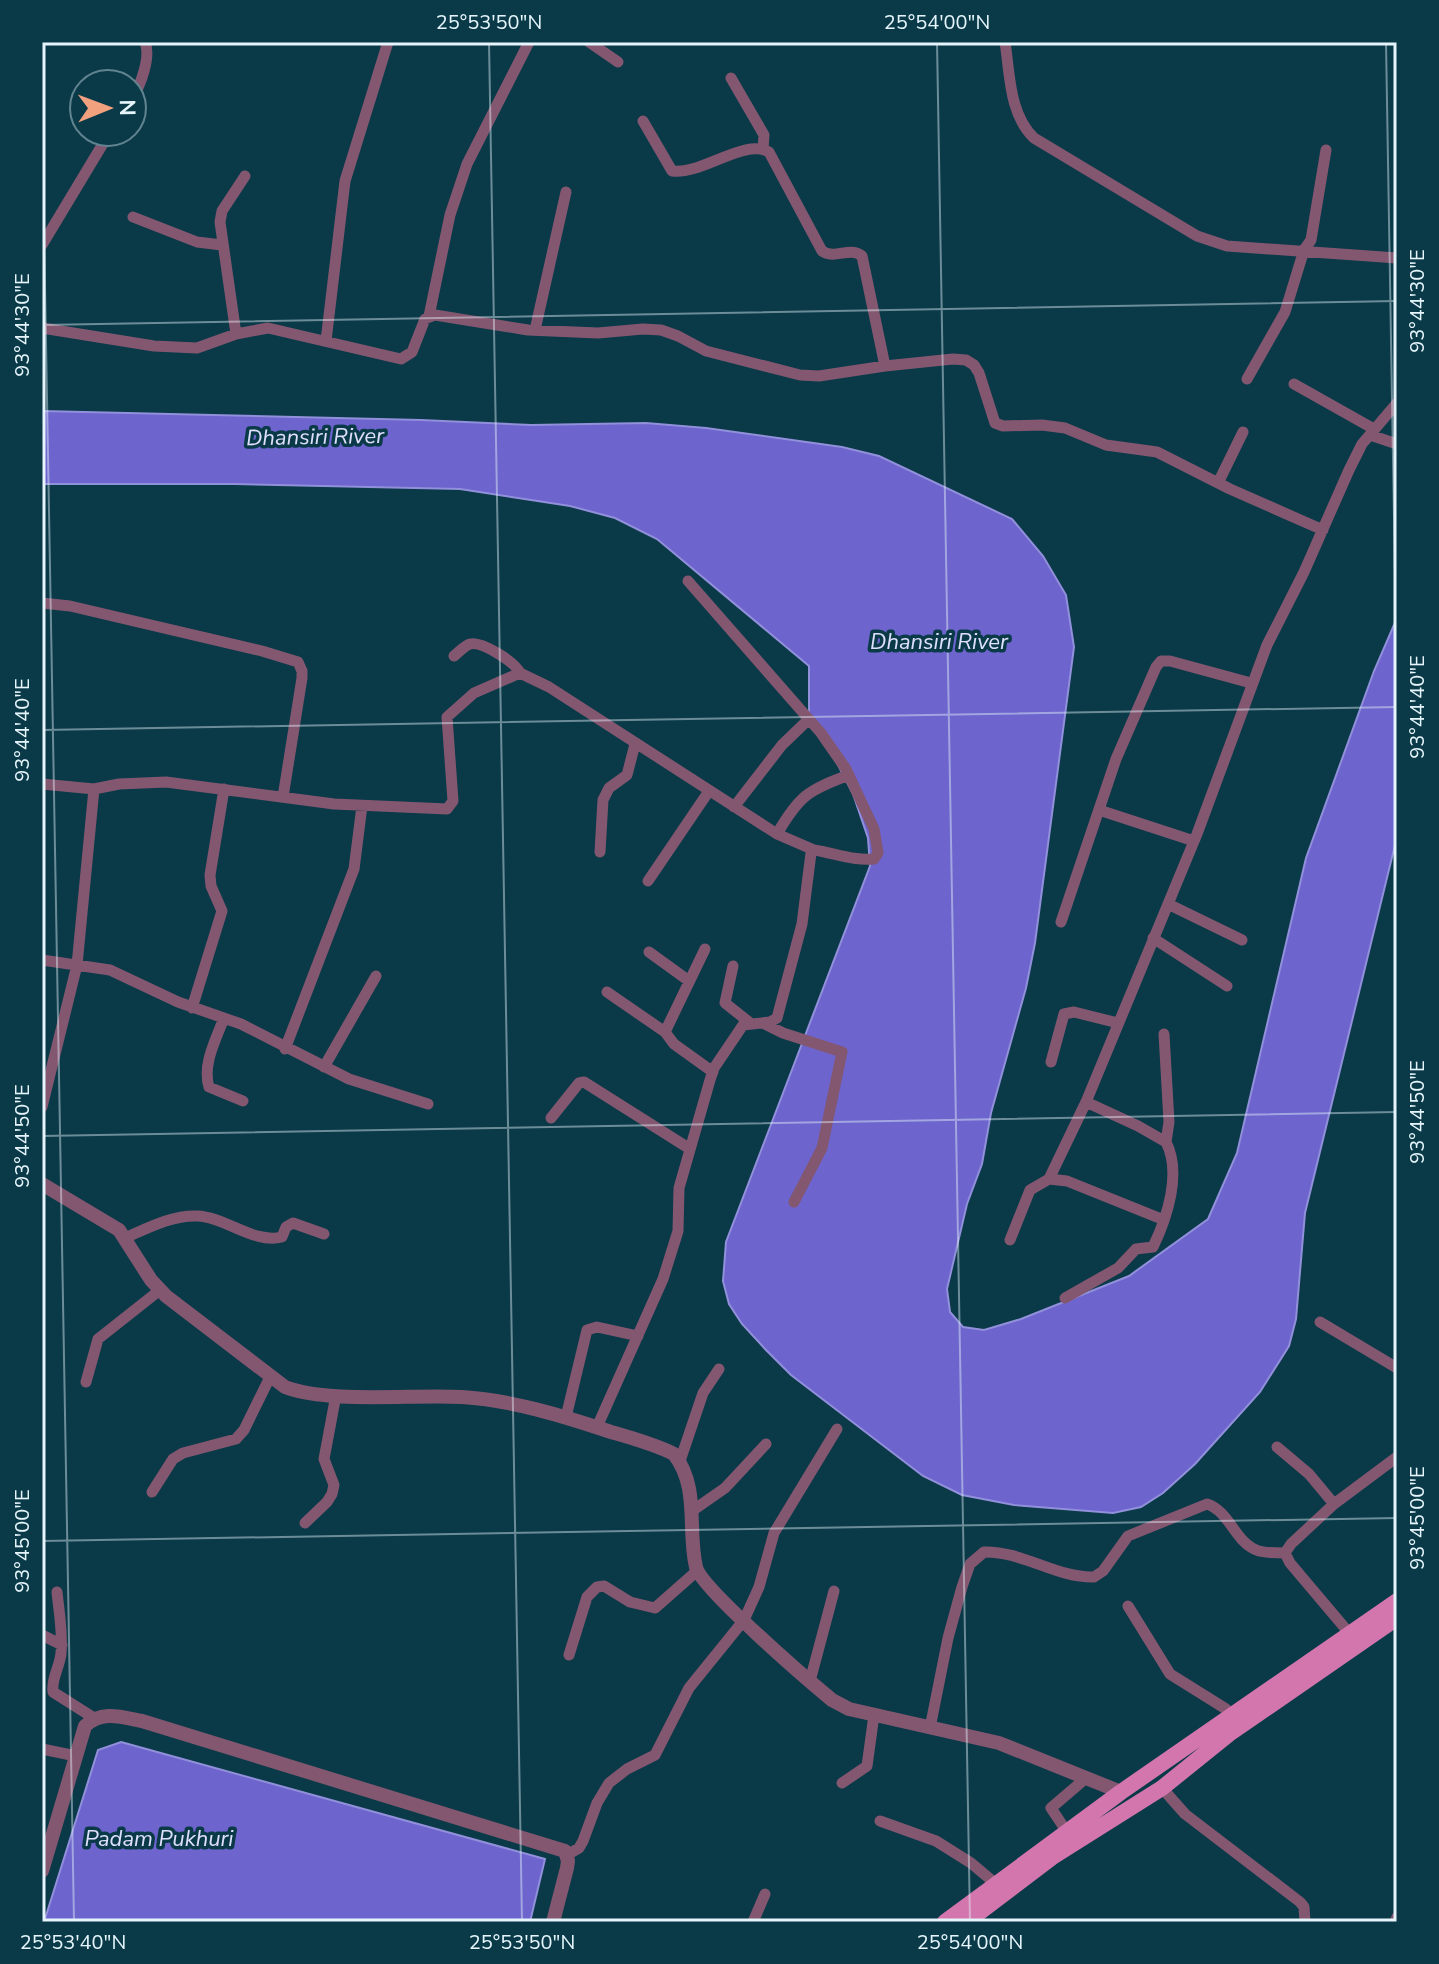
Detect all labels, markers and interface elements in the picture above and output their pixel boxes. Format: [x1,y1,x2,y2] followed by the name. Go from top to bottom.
[436,9,542,36] text: 25°53'50"N
[884,9,990,36] text: 25°54'00"N
[68,68,148,148] north arrow
[112,99,142,116] text: N
[1404,249,1431,353] text: 93°44'30"E
[9,273,36,377] text: 93°44'30"E
[246,421,385,453] water label: Dhansiri River
[870,627,1009,657] water label: Dhansiri River
[1404,655,1431,759] text: 93°44'40"E
[9,678,36,782] text: 93°44'40"E
[1404,1060,1431,1164] text: 93°44'50"E
[9,1084,36,1188] text: 93°44'50"E
[1404,1466,1431,1570] text: 93°45'00"E
[9,1489,36,1593] text: 93°45'00"E
[85,1824,234,1854] water label: Padam Pukhuri
[20,1929,126,1956] text: 25°53'40"N
[469,1929,575,1956] text: 25°53'50"N
[917,1929,1023,1956] text: 25°54'00"N

